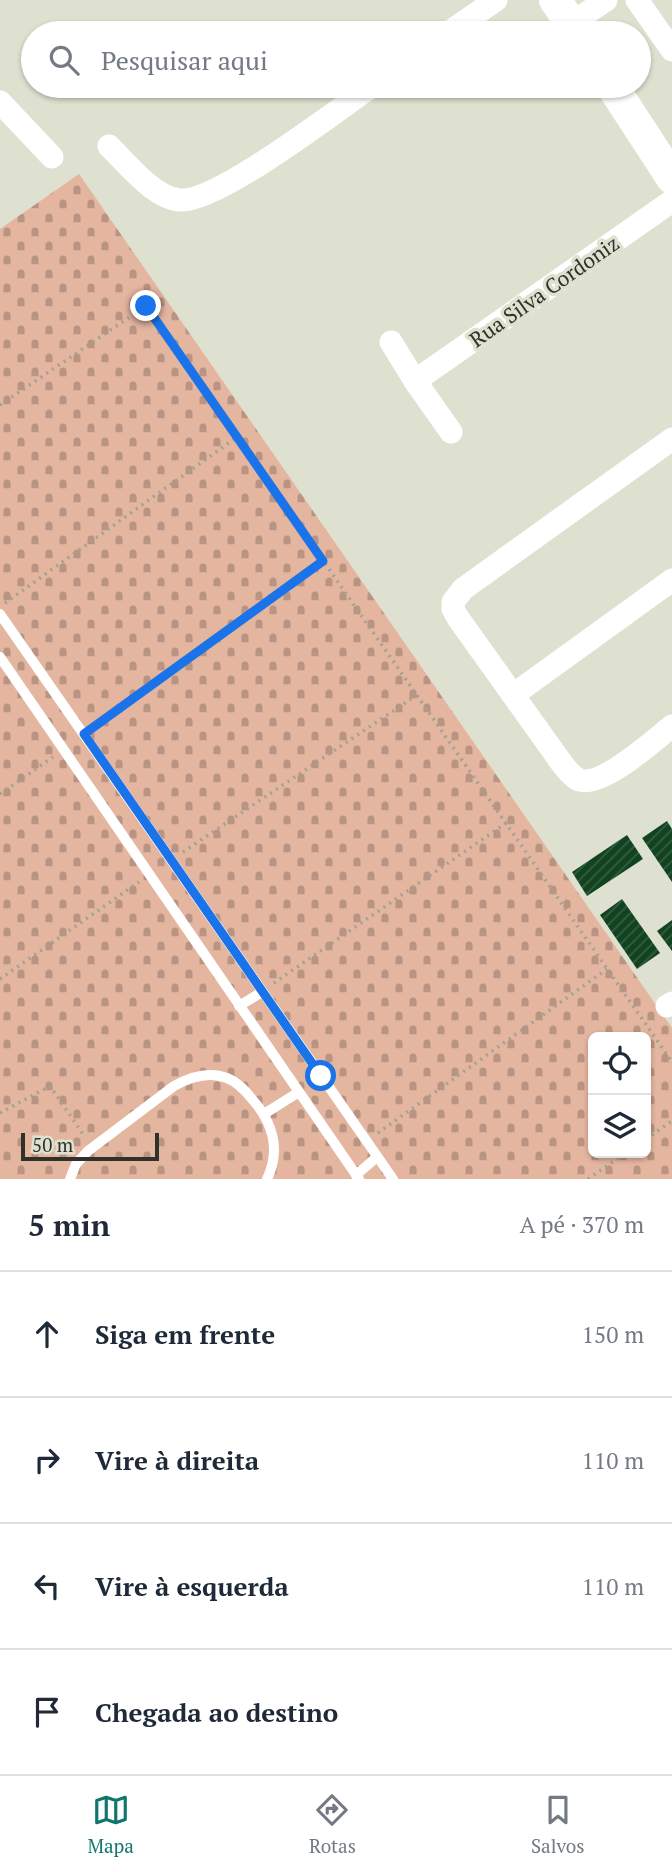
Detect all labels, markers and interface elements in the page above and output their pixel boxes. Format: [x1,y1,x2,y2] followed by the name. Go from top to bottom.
[21,21,651,98] search box
[45,41,83,79] icon: search
[101,43,268,77] text: Pesquisar aqui
[464,229,624,353] street label: Rua Silva Cordoniz
[130,290,161,321] route end
[588,1032,651,1158] map controls
[588,1032,651,1095] button: locate
[305,1060,336,1091] route start
[588,1095,651,1158] button: layers
[21,1130,159,1162] scale bar
[32,1132,73,1157] text: 50 m
[28,1205,110,1245] text: 5 min
[520,1209,644,1240] text: A pé · 370 m
[28,1315,66,1353] icon: ahead
[95,1317,275,1351] text: Siga em frente
[582,1319,644,1350] text: 150 m
[28,1441,66,1479] icon: right
[95,1443,259,1477] text: Vire à direita
[582,1445,644,1476] text: 110 m
[28,1567,66,1605] icon: left
[95,1569,289,1603] text: Vire à esquerda
[582,1571,644,1602] text: 110 m
[28,1693,66,1731] icon: arrive
[95,1695,338,1729] text: Chegada ao destino
[88,1791,134,1858] tab: Mapa
[309,1791,356,1858] tab: Rotas
[531,1791,584,1858] tab: Salvos

